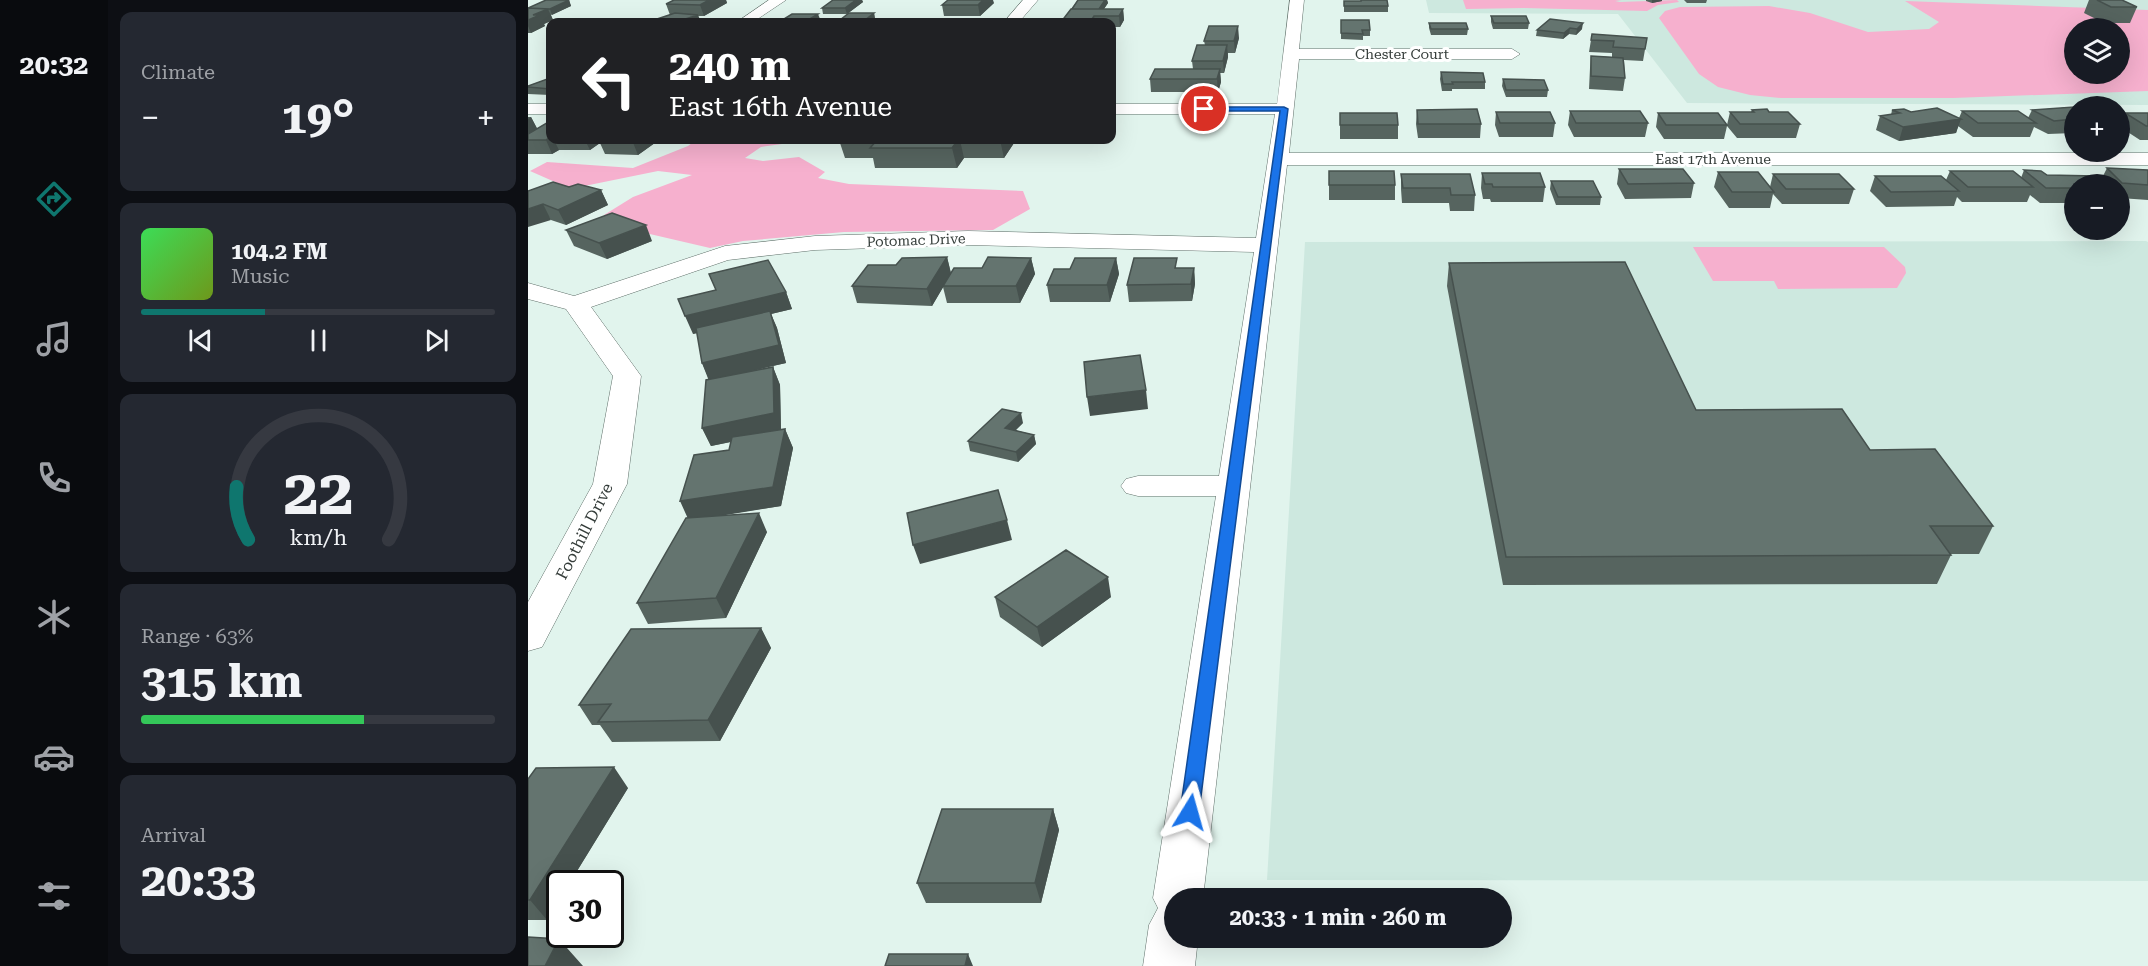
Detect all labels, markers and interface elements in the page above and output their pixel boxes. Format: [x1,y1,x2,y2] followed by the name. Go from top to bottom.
[2064,18,2130,240] map controls
[2064,18,2130,84] button: layers
[669,41,791,90] text: 240 m
[570,42,648,120] icon: left
[1355,46,1449,62] street label: Chester Court
[20,49,88,81] text: 20:32
[141,60,215,84] text: Climate
[1178,83,1229,134] pin
[282,91,354,144] text: 19°
[669,91,892,123] text: East 16th Avenue
[1187,92,1220,125] icon: arrive
[2064,96,2130,162] button: +
[141,98,159,137] text: −
[477,98,495,137] text: +
[1655,151,1771,167] street label: East 17th Avenue
[2064,174,2130,240] button: −
[33,178,75,220] icon: directions
[866,230,966,250] street label: Potomac Drive
[231,239,328,264] text: 104.2 FM
[231,264,290,288] text: Music
[33,318,75,360] icon: music
[184,324,217,357] icon: previous
[302,324,335,357] icon: pause
[420,324,453,357] icon: next
[283,456,353,529] text: 22
[33,457,75,499] icon: phone
[552,480,617,583] street label: Foothill Drive
[289,525,347,550] text: km/h
[33,596,75,638] icon: climate
[141,624,253,648] text: Range · 63%
[141,655,302,708] text: 315 km
[33,736,75,778] icon: car
[1158,780,1222,844] position arrow
[141,823,206,847] text: Arrival
[141,854,256,907] text: 20:33
[546,870,624,948] speed limit sign: 30
[33,875,75,917] icon: filters
[1229,905,1447,930] text: 20:33 · 1 min · 260 m

